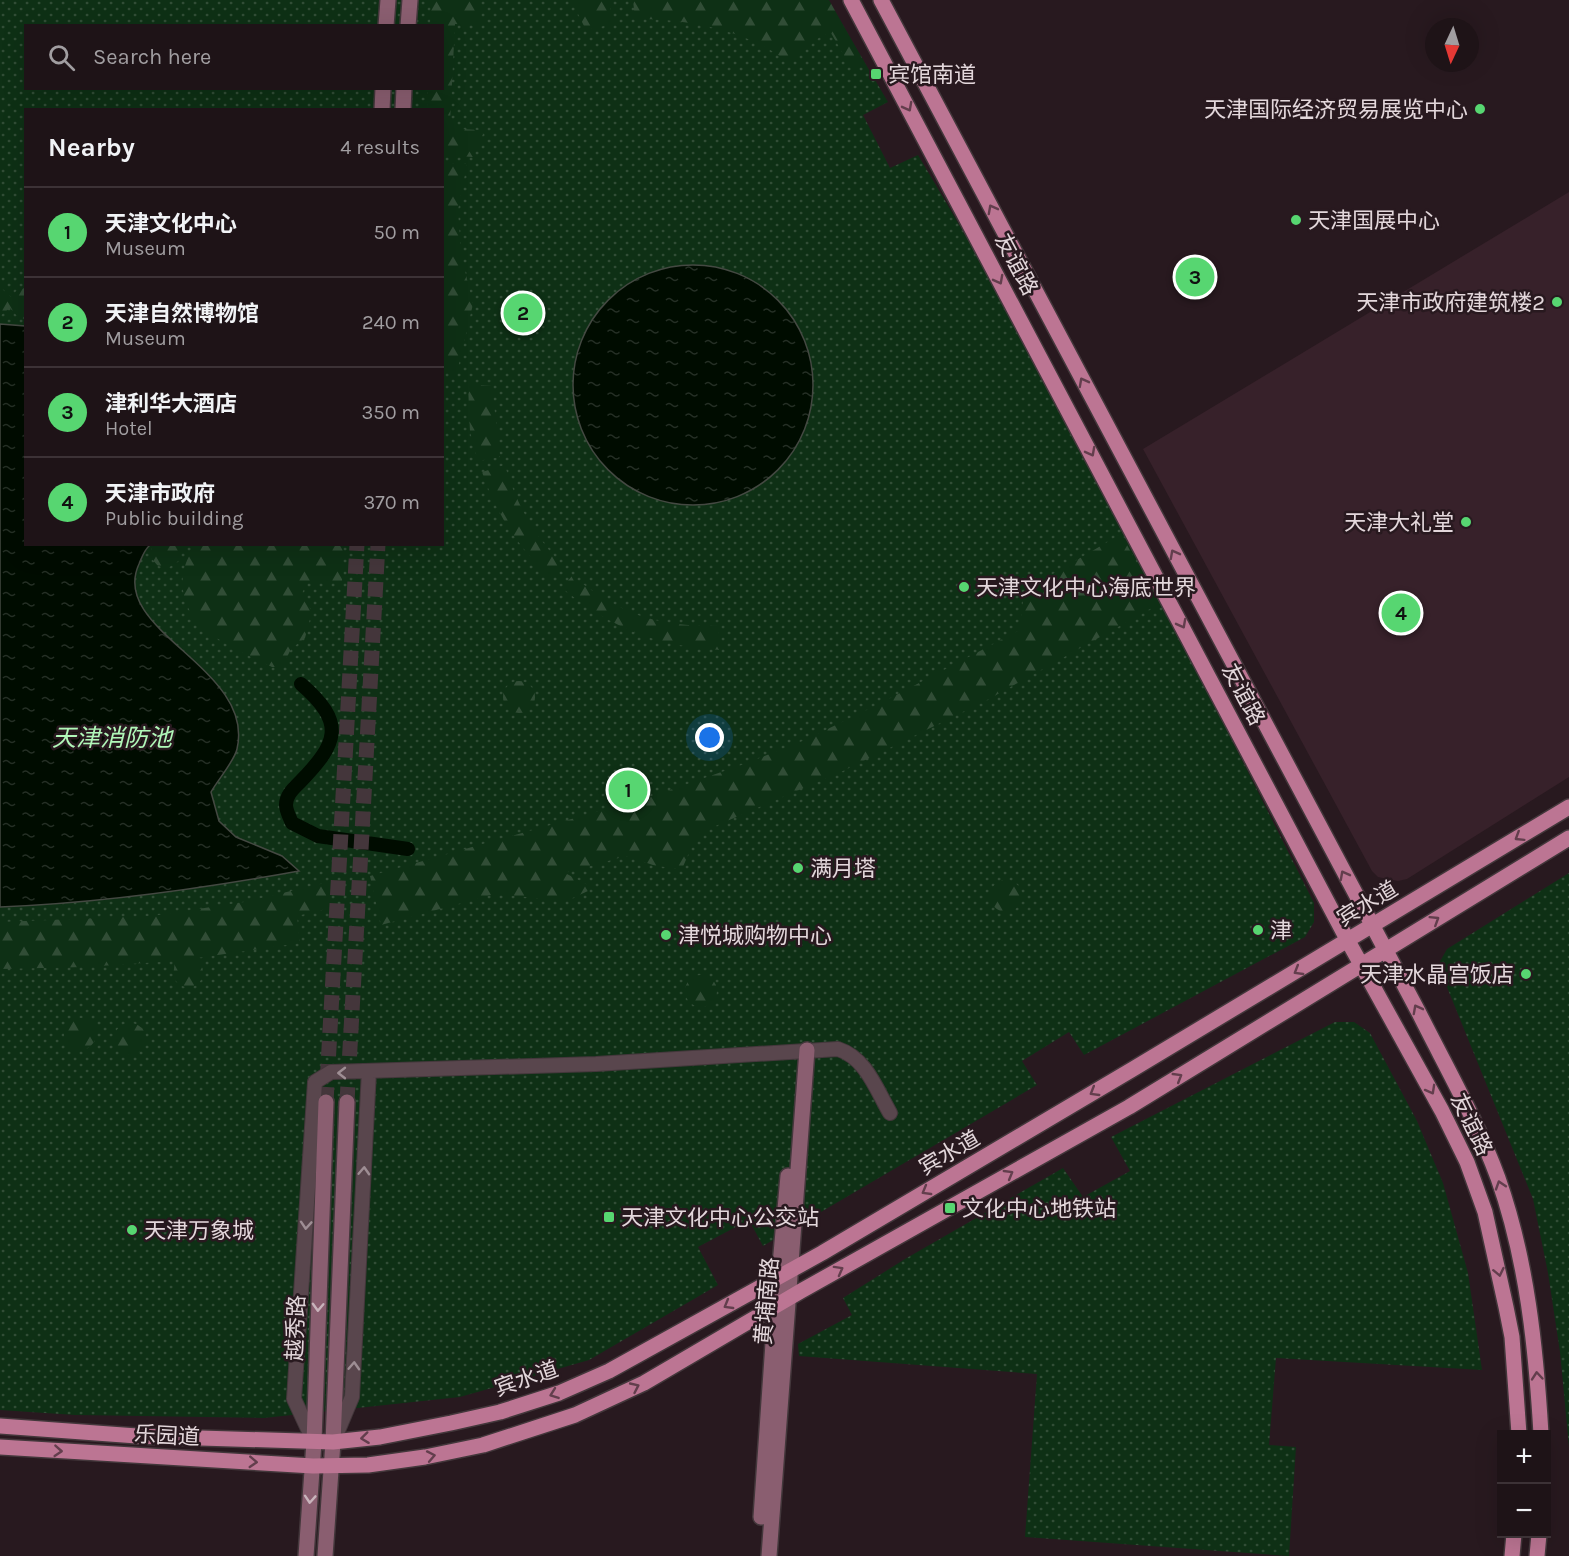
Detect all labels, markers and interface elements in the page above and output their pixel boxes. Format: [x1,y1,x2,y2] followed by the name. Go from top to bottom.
[1425,18,1479,72] north arrow
[24,24,444,90] search box
[45,41,78,74] icon: search
[93,44,211,70] text: Search here
[888,62,976,88] place label: 宾馆南道
[869,67,883,81] marker: 宾馆南道
[1204,97,1468,123] place label: 天津国际经济贸易展览中心
[901,101,912,112] one-way arrow
[1473,102,1487,116] marker: 天津国际经济贸易展览中心
[48,132,135,163] text: Nearby
[340,136,420,159] text: 4 results
[988,205,999,216] one-way arrow
[1308,208,1440,234] place label: 天津国展中心
[105,211,237,237] text: 天津文化中心
[1289,213,1303,227] marker: 天津国展中心
[64,221,71,244] text: 1
[373,221,420,244] text: 50 m
[989,229,1043,300] street label: 友谊路
[105,237,186,260] text: Museum
[1176,254,1214,300] pin: 3
[992,273,1004,284] one-way arrow
[504,290,542,336] pin: 2
[1356,290,1545,316] place label: 天津市政府建筑楼2
[1550,295,1564,309] marker: 天津市政府建筑楼2
[105,301,259,327] text: 天津自然博物馆
[61,311,74,334] text: 2
[362,311,420,334] text: 240 m
[105,327,186,350] text: Museum
[1079,378,1090,388] one-way arrow
[105,391,237,417] text: 津利华大酒店
[61,401,74,424] text: 3
[362,401,420,424] text: 350 m
[105,417,153,440] text: Hotel
[1083,446,1095,457] one-way arrow
[105,481,215,507] text: 天津市政府
[62,491,73,514] text: 4
[363,491,420,514] text: 370 m
[105,507,243,530] text: Public building
[1344,510,1454,536] place label: 天津大礼堂
[1459,515,1473,529] marker: 天津大礼堂
[1170,550,1181,560] one-way arrow
[976,575,1196,601] place label: 天津文化中心海底世界
[957,580,971,594] marker: 天津文化中心海底世界
[1382,590,1420,636] pin: 4
[1175,618,1186,628] one-way arrow
[1216,659,1270,730] street label: 友谊路
[695,723,724,752] your location
[52,724,174,752] water label: 天津消防池
[608,768,648,812] pin: 1
[1515,830,1525,842] one-way arrow
[810,856,876,882] place label: 满月塔
[791,861,805,875] marker: 满月塔
[1340,871,1351,881] one-way arrow
[1333,876,1403,932] street label: 宾水道
[1429,916,1439,928] one-way arrow
[1270,918,1292,944] place label: 津
[678,923,832,949] place label: 津悦城购物中心
[1251,923,1265,937] marker: 津
[659,928,673,942] marker: 津悦城购物中心
[1360,962,1514,988] place label: 天津水晶宫饭店
[1294,963,1304,975] one-way arrow
[1519,967,1533,981] marker: 天津水晶宫饭店
[1413,1005,1424,1015] one-way arrow
[337,1066,346,1079] one-way arrow
[1172,1073,1182,1085] one-way arrow
[1424,1084,1435,1094] one-way arrow
[1090,1085,1100,1097] one-way arrow
[1445,1089,1497,1160] street label: 友谊路
[914,1125,985,1181] street label: 宾水道
[357,1167,370,1176] one-way arrow
[1003,1170,1013,1181] one-way arrow
[1495,1180,1507,1191] one-way arrow
[922,1184,932,1196] one-way arrow
[962,1196,1116,1222] place label: 文化中心地铁站
[943,1201,957,1215] marker: 文化中心地铁站
[621,1205,819,1231] place label: 天津文化中心公交站
[602,1210,616,1224] marker: 天津文化中心公交站
[144,1218,254,1244] place label: 天津万象城
[299,1220,312,1229] one-way arrow
[125,1223,139,1237] marker: 天津万象城
[750,1256,784,1346] street label: 黄埔南路
[833,1266,843,1277] one-way arrow
[1491,1267,1504,1277] one-way arrow
[282,1295,310,1361] street label: 越秀路
[724,1298,734,1310] one-way arrow
[312,1303,324,1312] one-way arrow
[491,1356,562,1402] street label: 宾水道
[347,1361,360,1370] one-way arrow
[1531,1372,1544,1381] one-way arrow
[629,1383,640,1395] one-way arrow
[550,1386,560,1399] one-way arrow
[133,1421,201,1451] street label: 乐园道
[1497,1430,1551,1538] map controls
[1497,1430,1551,1484] button: +
[360,1432,370,1444] one-way arrow
[54,1444,63,1457] one-way arrow
[426,1450,436,1463] one-way arrow
[249,1456,258,1469] one-way arrow
[1497,1484,1551,1538] button: −
[304,1495,317,1504] one-way arrow

